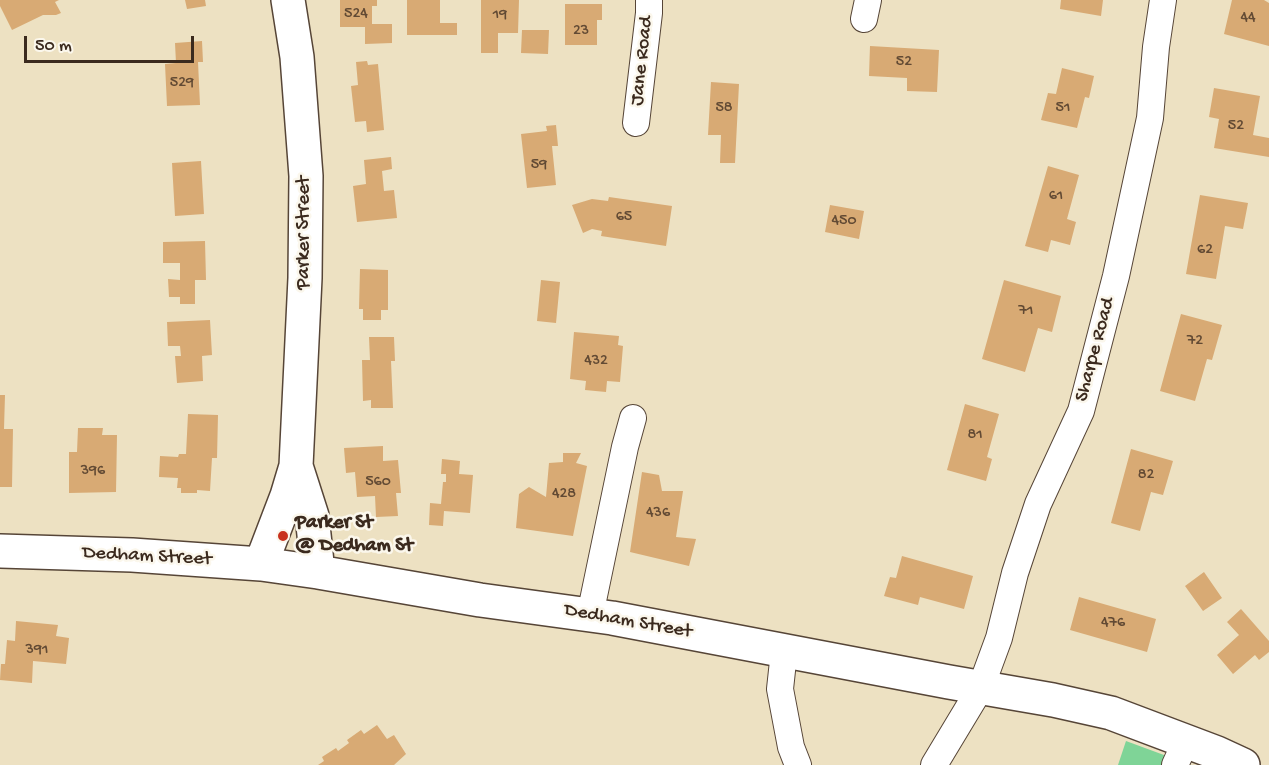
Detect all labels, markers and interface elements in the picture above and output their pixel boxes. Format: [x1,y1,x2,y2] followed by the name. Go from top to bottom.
[344,5,368,25] house number: 524
[493,6,507,26] house number: 19
[1240,9,1256,29] house number: 44
[626,15,660,107] street label: Jane Road
[573,22,589,42] house number: 23
[27,24,196,62] scale bar
[35,36,72,57] text: 50 m
[896,53,912,73] house number: 52
[170,74,194,94] house number: 529
[715,99,733,119] house number: 58
[1056,99,1070,119] house number: 51
[1228,117,1244,137] house number: 52
[531,156,547,176] house number: 59
[293,176,317,290] street label: Parker Street
[1049,187,1063,207] house number: 61
[616,208,632,228] house number: 65
[831,212,857,232] house number: 450
[1197,241,1213,261] house number: 62
[1071,295,1121,405] street label: Sharpe Road
[1019,302,1033,322] house number: 71
[1187,332,1203,352] house number: 72
[584,352,608,372] house number: 432
[967,426,983,446] house number: 81
[81,462,105,482] house number: 396
[1138,466,1154,486] house number: 82
[365,473,391,493] house number: 560
[552,485,576,505] house number: 428
[646,504,670,524] house number: 436
[295,512,413,559] place label: Parker St @ Dedham St
[276,529,290,543] marker: Parker St @ Dedham St
[82,542,212,572] street label: Dedham Street
[562,599,694,645] street label: Dedham Street
[1101,614,1125,634] house number: 476
[26,641,48,661] house number: 391

